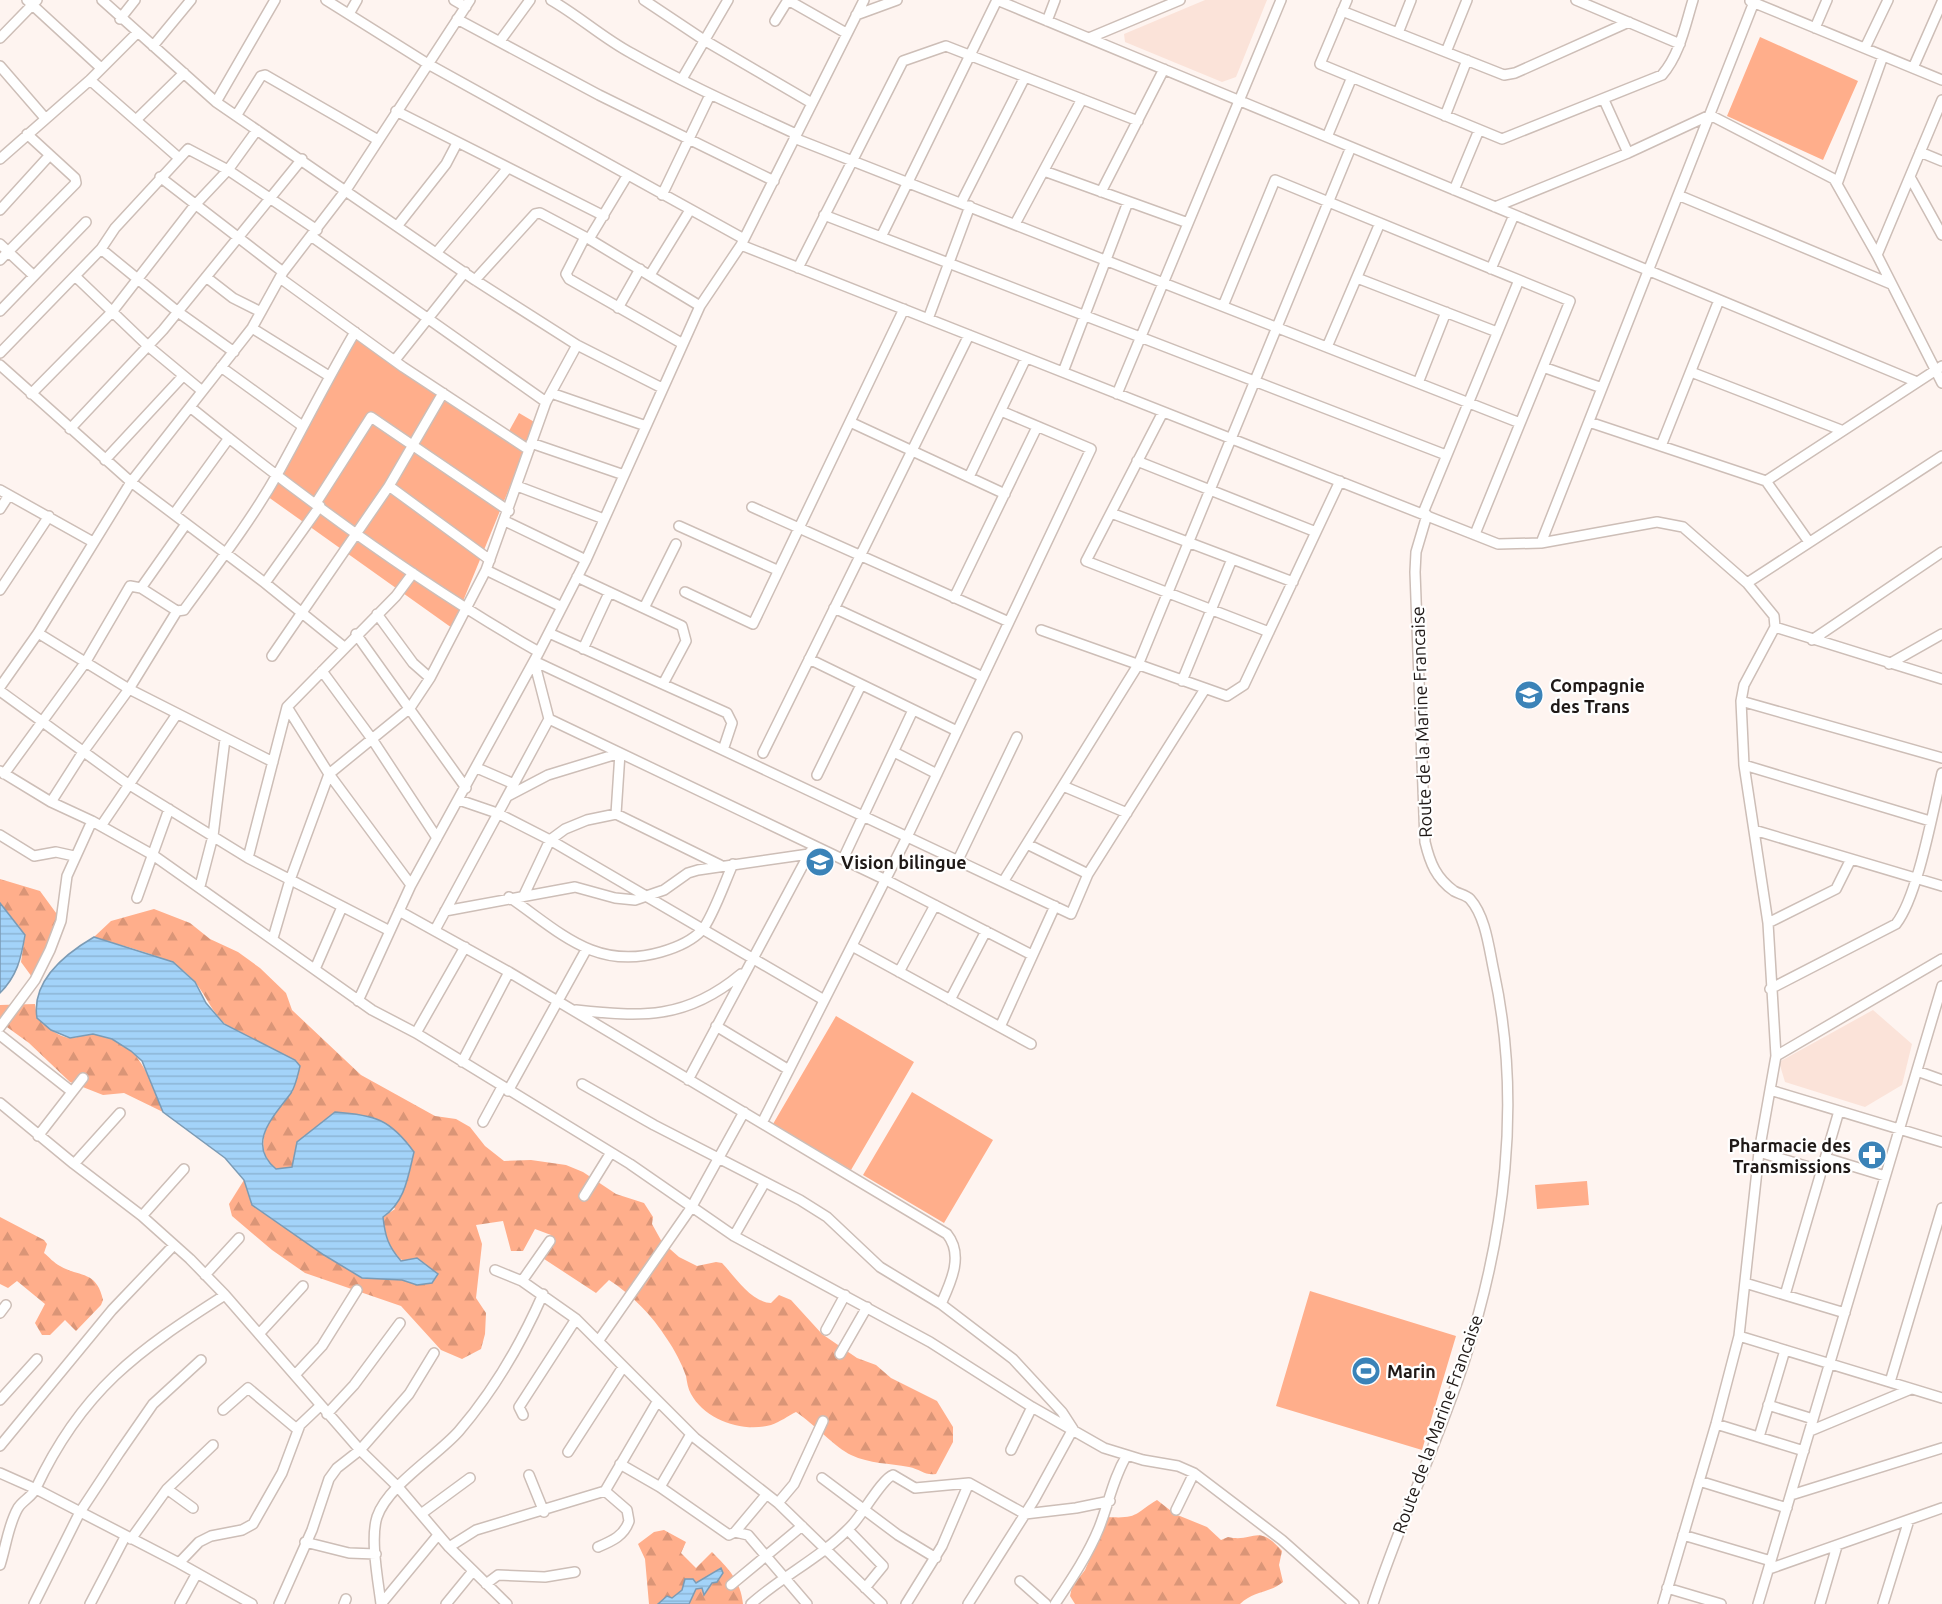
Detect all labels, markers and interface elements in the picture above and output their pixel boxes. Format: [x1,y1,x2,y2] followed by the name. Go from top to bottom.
[1407,606,1435,838] street label: Route de la Marine Francaise
[1550,675,1645,716] place label: Compagnie des Trans
[1513,679,1545,711] school or university icon: Compagnie des Trans
[804,846,836,878] school or university icon: Vision bilingue
[841,852,967,872] place label: Vision bilingue
[1728,1135,1851,1176] place label: Pharmacie des Transmissions
[1856,1139,1888,1171] pharmacy icon: Pharmacie des Transmissions
[1388,1312,1486,1536] street label: Route de la Marine Francaise
[1350,1355,1382,1387] sports icon: Marin
[1387,1361,1436,1381] place label: Marin

